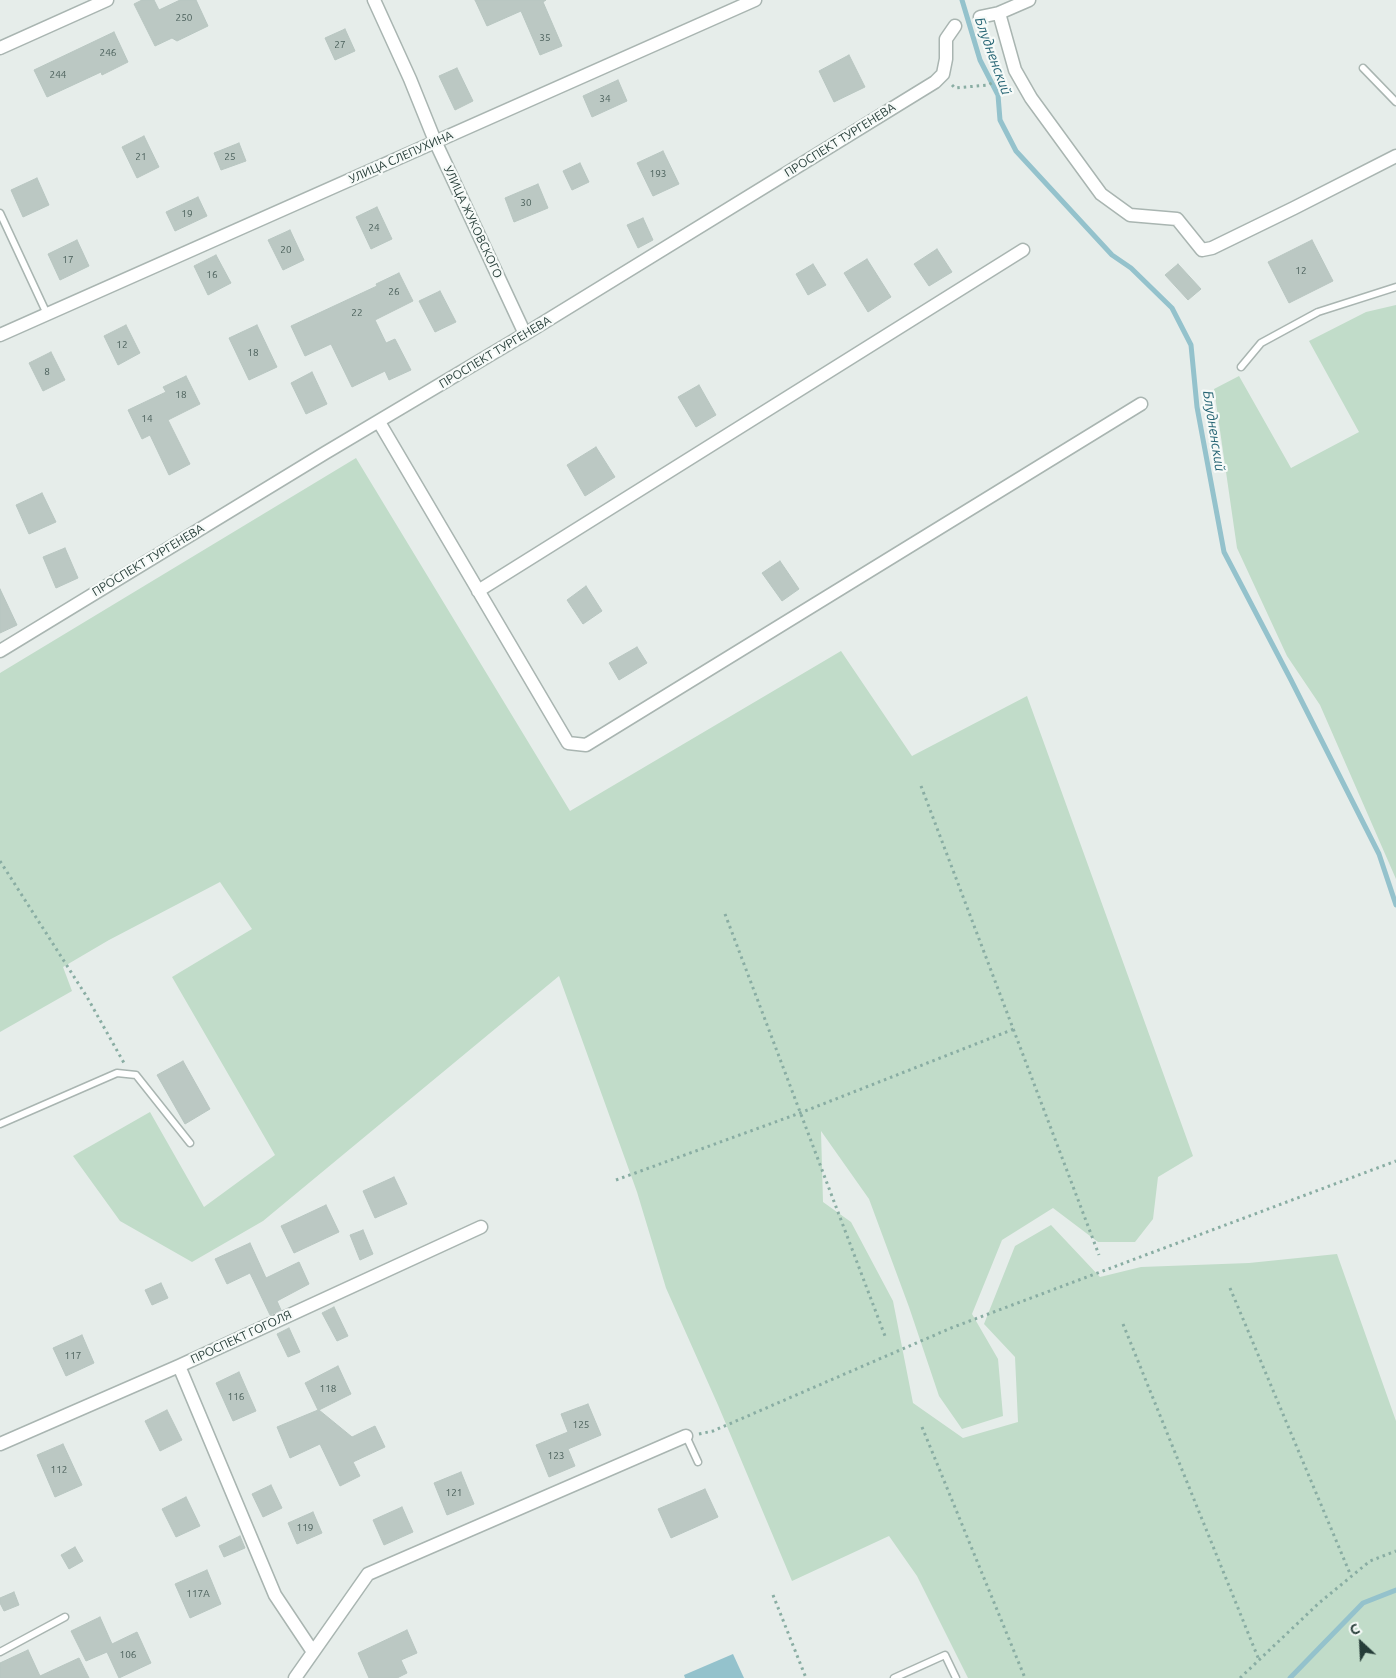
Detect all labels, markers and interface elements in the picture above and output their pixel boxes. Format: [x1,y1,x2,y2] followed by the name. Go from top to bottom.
[176,12,192,24] house number: 250
[971,15,1015,97] water label: Блудненский
[539,32,551,44] house number: 35
[334,39,346,51] house number: 27
[100,47,116,59] house number: 246
[50,69,66,81] house number: 244
[599,93,611,105] house number: 34
[782,100,898,180] street label: ПРОСПЕКТ ТУРГЕНЕВА
[347,128,455,186] street label: УЛИЦА СЛЕПУХИНА
[135,151,147,163] house number: 21
[224,151,236,163] house number: 25
[441,163,505,281] street label: УЛИЦА ЖУКОВСКОГО
[650,168,666,180] house number: 193
[520,197,532,209] house number: 30
[181,208,193,220] house number: 19
[368,222,380,234] house number: 24
[280,244,292,256] house number: 20
[62,254,74,266] house number: 17
[1295,265,1307,277] house number: 12
[206,269,218,281] house number: 16
[388,286,400,298] house number: 26
[351,307,363,319] house number: 22
[436,313,554,391] street label: ПРОСПЕКТ ТУРГЕНЕВА
[116,339,128,351] house number: 12
[247,347,259,359] house number: 18
[44,366,50,378] house number: 8
[175,389,187,401] house number: 18
[1199,389,1229,473] water label: Блудненский
[141,413,153,425] house number: 14
[89,521,207,599] street label: ПРОСПЕКТ ТУРГЕНЕВА
[188,1307,294,1367] street label: ПРОСПЕКТ ГОГОЛЯ
[65,1350,81,1362] house number: 117
[320,1383,336,1395] house number: 118
[228,1391,244,1403] house number: 116
[573,1419,589,1431] house number: 125
[548,1450,564,1462] house number: 123
[51,1464,67,1476] house number: 112
[446,1487,462,1499] house number: 121
[297,1522,313,1534] house number: 119
[186,1588,210,1600] house number: 117А
[1336,1618,1386,1668] north arrow
[1347,1620,1362,1639] text: С
[120,1649,136,1661] house number: 106

